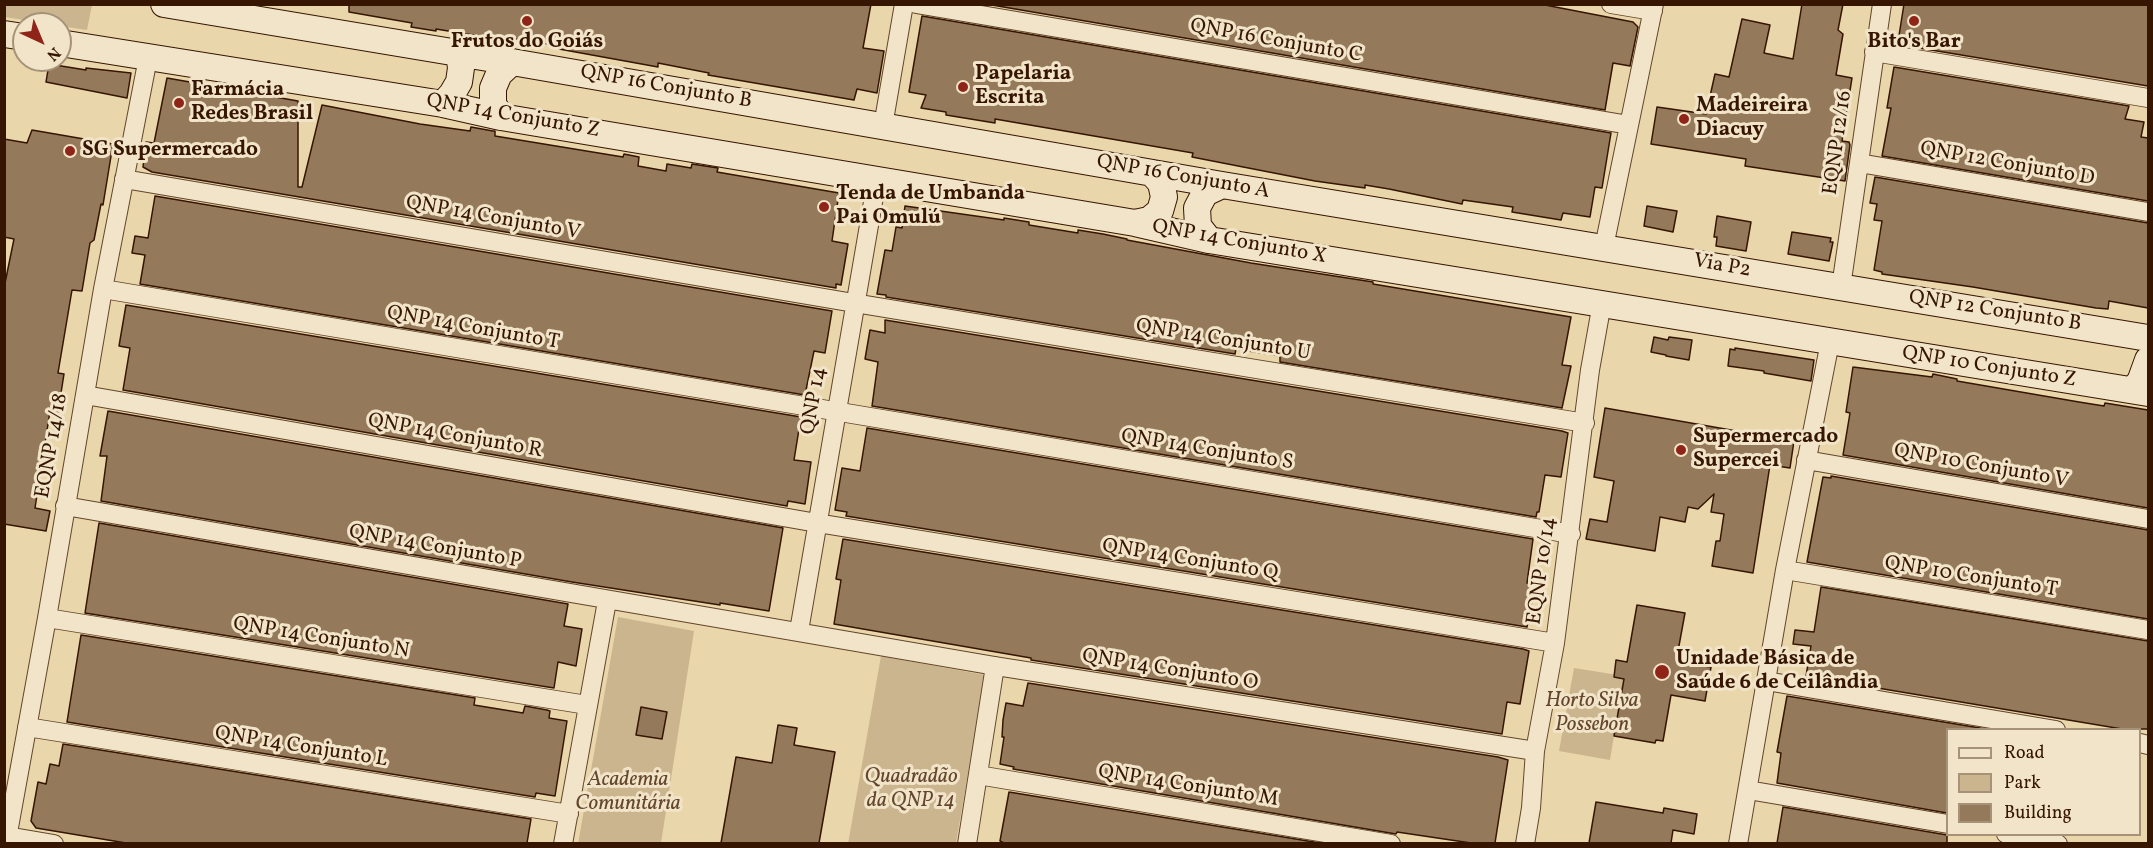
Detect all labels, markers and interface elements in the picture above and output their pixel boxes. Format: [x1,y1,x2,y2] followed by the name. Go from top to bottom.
[12,12,72,72] north arrow
[520,14,534,28] marker: Frutos do Goiás
[1188,14,1364,70] street label: QNP 16 Conjunto C
[1907,14,1921,28] marker: Bito's Bar
[451,30,603,56] place label: Frutos do Goiás
[1867,30,1961,56] place label: Bito's Bar
[41,42,65,65] text: N
[578,61,754,115] street label: QNP 16 Conjunto B
[975,62,1071,112] place label: Papelaria Escrita
[191,78,313,128] place label: Farmácia Redes Brasil
[956,80,970,94] marker: Papelaria Escrita
[424,89,602,145] street label: QNP 14 Conjunto Z
[1819,89,1859,197] street label: EQNP 12/16
[1696,94,1808,144] place label: Madeireira Diacuy
[172,96,186,110] marker: Farmácia Redes Brasil
[1677,112,1691,126] marker: Madeireira Diacuy
[1918,137,2096,193] street label: QNP 12 Conjunto D
[82,138,258,164] place label: SG Supermercado
[63,144,77,158] marker: SG Supermercado
[1094,150,1272,206] street label: QNP 16 Conjunto A
[836,182,1025,232] place label: Tenda de Umbanda Pai Omulú
[404,191,582,247] street label: QNP 14 Conjunto V
[817,200,831,214] marker: Tenda de Umbanda Pai Omulú
[1150,215,1328,271] street label: QNP 14 Conjunto X
[1691,250,1753,284] street label: Via P2
[1907,286,2083,338] street label: QNP 12 Conjunto B
[385,301,561,357] street label: QNP 14 Conjunto T
[1134,315,1312,367] street label: QNP 14 Conjunto U
[1900,342,2078,394] street label: QNP 10 Conjunto Z
[797,365,833,437] street label: QNP 14
[31,391,75,501] street label: EQNP 14/18
[366,409,544,465] street label: QNP 14 Conjunto R
[1119,425,1295,477] street label: QNP 14 Conjunto S
[1693,425,1838,475] place label: Supermercado Supercei
[1892,439,2070,495] street label: QNP 10 Conjunto V
[1674,443,1688,457] marker: Supermercado Supercei
[1523,516,1563,626] street label: EQNP 10/14
[347,520,523,576] street label: QNP 14 Conjunto P
[1100,535,1280,587] street label: QNP 14 Conjunto Q
[1883,552,2059,604] street label: QNP 10 Conjunto T
[231,613,411,665] street label: QNP 14 Conjunto N
[1080,645,1260,697] street label: QNP 14 Conjunto O
[1676,647,1878,697] place label: Unidade Básica de Saúde 6 de Ceilândia
[1653,663,1671,681] marker: Unidade Básica de Saúde 6 de Ceilândia
[1545,689,1639,739] park label: Horto Silva Possebon
[213,722,389,774] street label: QNP 14 Conjunto L
[1946,728,2141,836] legend
[2004,741,2045,766] text: Road
[1096,760,1280,814] street label: QNP 14 Conjunto M
[864,765,958,815] park label: Quadradão da QNP 14
[575,768,681,818] park label: Academia Comunitária
[2004,771,2041,796] text: Park
[2004,801,2072,826] text: Building

